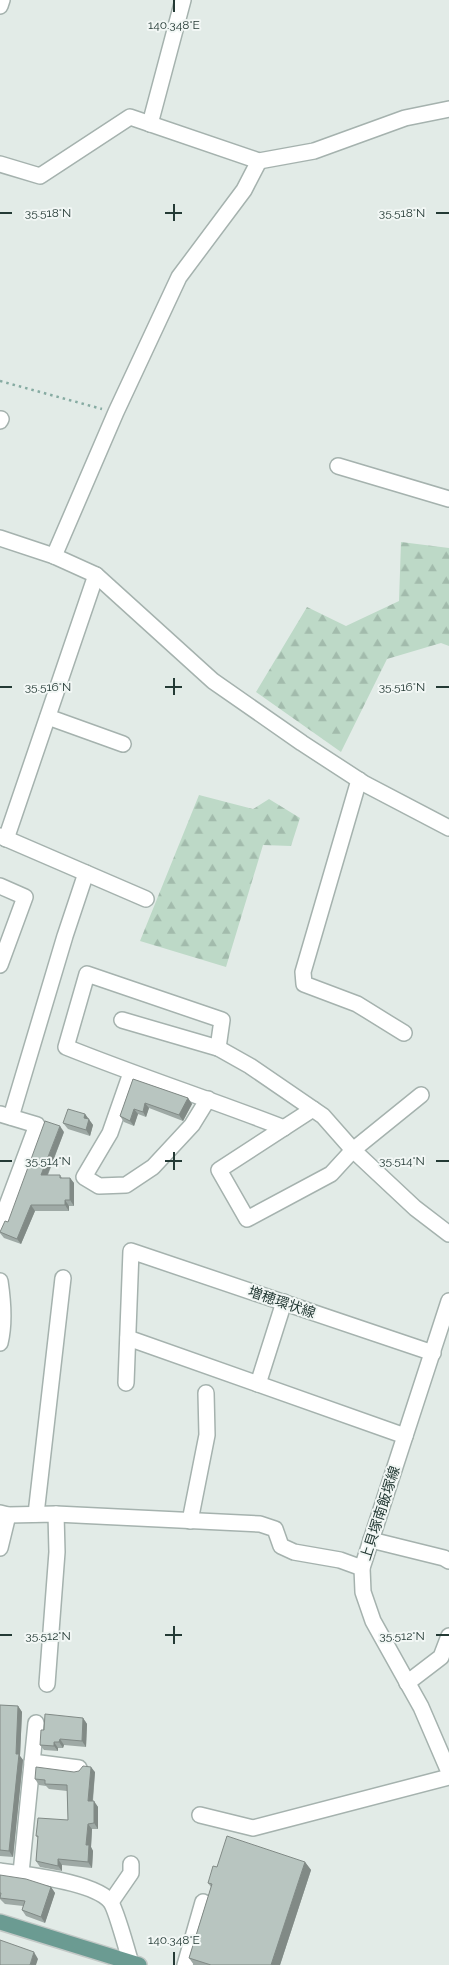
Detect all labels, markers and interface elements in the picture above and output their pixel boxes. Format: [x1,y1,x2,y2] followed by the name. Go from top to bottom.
[148,18,200,32] text: 140.348°E
[25,206,71,220] text: 35.518°N
[379,206,425,220] text: 35.518°N
[25,680,71,694] text: 35.516°N
[379,680,425,694] text: 35.516°N
[25,1154,71,1168] text: 35.514°N
[379,1154,425,1168] text: 35.514°N
[246,1283,318,1321] street label: 増穂環状線
[357,1464,403,1562] street label: 上貝塚南飯塚線
[25,1629,71,1643] text: 35.512°N
[379,1629,425,1643] text: 35.512°N
[148,1933,200,1947] text: 140.348°E

